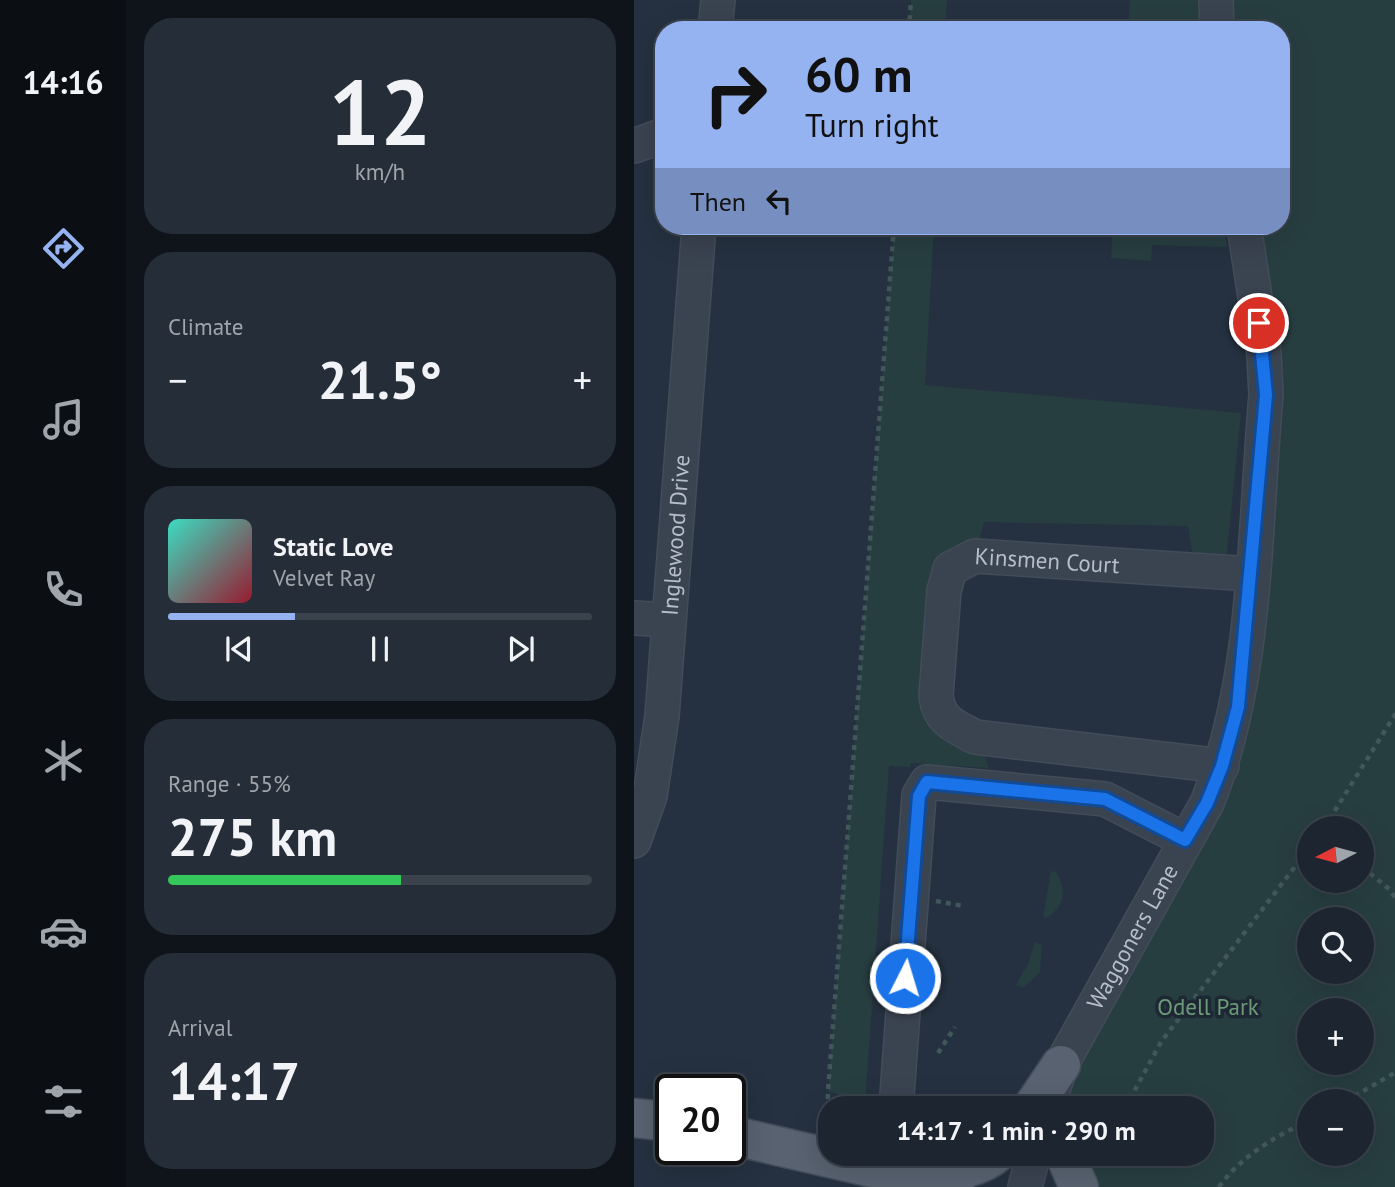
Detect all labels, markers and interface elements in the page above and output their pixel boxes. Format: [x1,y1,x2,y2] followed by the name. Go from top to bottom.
[805,42,912,106] text: 60 m
[690,49,781,140] icon: right
[328,52,432,170] text: 12
[22,61,104,103] text: 14:16
[805,104,939,146] text: Turn right
[355,157,405,186] text: km/h
[760,182,798,220] icon: left
[690,185,746,218] text: Then
[39,224,88,273] icon: directions
[1229,293,1289,353] pin
[1240,304,1278,342] icon: arrive
[168,312,243,341] text: Climate
[318,346,442,413] text: 21.5°
[168,355,187,404] text: −
[573,355,592,404] text: +
[39,395,88,444] icon: music
[655,454,696,617] street label: Inglewood Drive
[273,530,394,563] text: Static Love
[974,541,1121,579] street label: Kinsmen Court
[273,563,375,592] text: Velvet Ray
[39,565,88,614] icon: phone
[220,630,258,668] icon: previous
[361,630,399,668] icon: pause
[502,630,540,668] icon: next
[39,736,88,785] icon: climate
[168,769,291,798] text: Range · 55%
[168,803,337,870] text: 275 km
[1297,816,1374,892] north arrow
[1297,816,1374,1166] map controls
[1080,859,1184,1014] street label: Waggoners Lane
[39,907,88,956] icon: car
[1297,907,1374,984] button: search
[868,941,942,1015] position arrow
[1157,992,1259,1021] park label: Odell Park
[1297,998,1374,1075] button: +
[168,1013,232,1042] text: Arrival
[168,1047,300,1114] text: 14:17
[655,1074,746,1165] speed limit sign: 20
[39,1077,88,1126] icon: filters
[1297,1089,1374,1166] button: −
[896,1114,1136,1147] text: 14:17 · 1 min · 290 m

